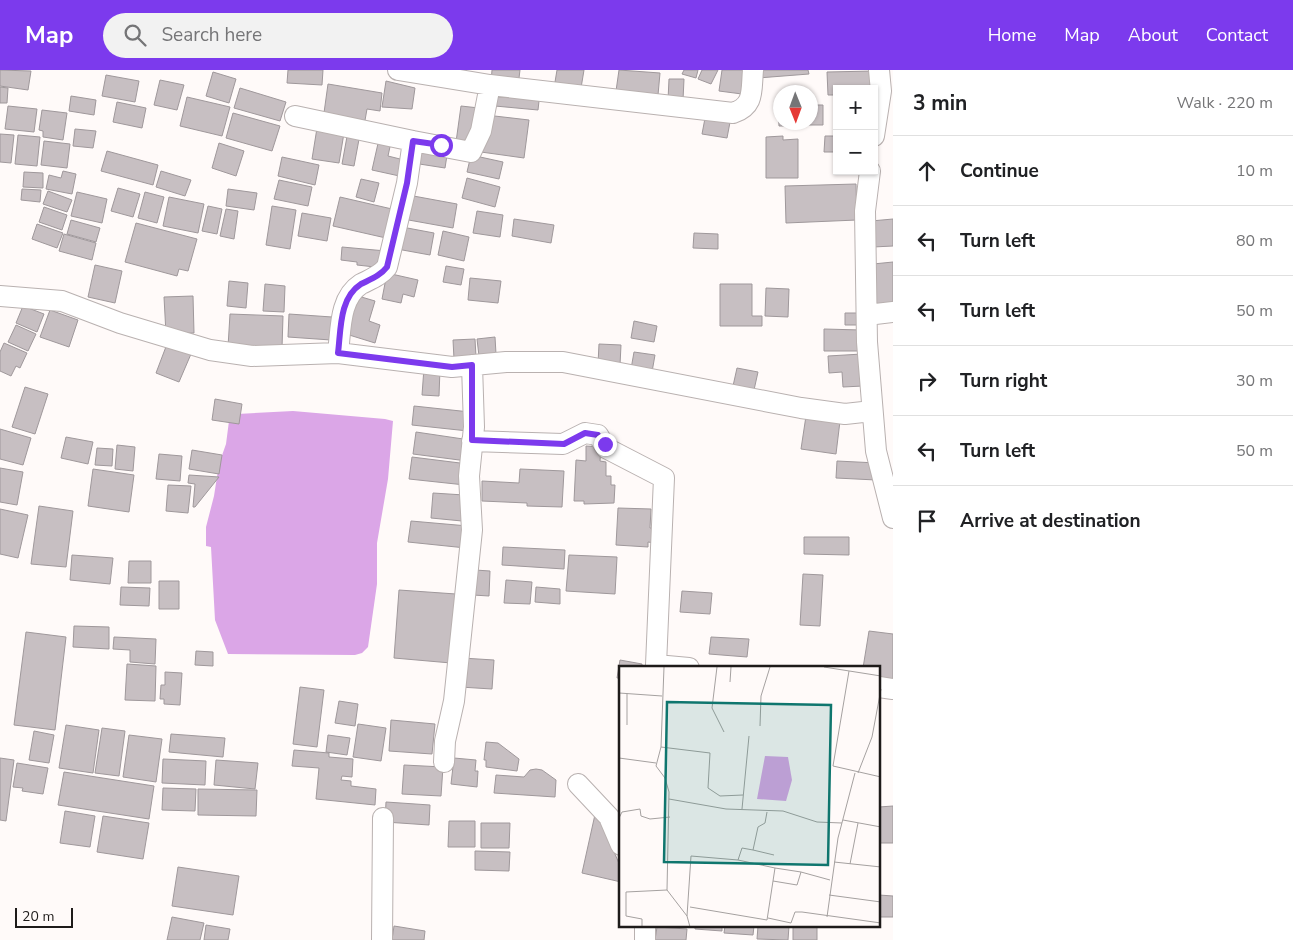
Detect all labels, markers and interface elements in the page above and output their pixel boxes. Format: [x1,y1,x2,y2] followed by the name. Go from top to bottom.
[103,13,453,58] search box
[25,19,73,51] text: Map
[121,21,149,49] icon: search
[161,22,262,48] text: Search here
[988,23,1036,47] text: Home
[1064,23,1100,47] text: Map
[1128,23,1178,47] text: About
[1206,23,1268,47] text: Contact
[773,85,818,130] north arrow
[833,85,878,175] map controls
[833,85,878,130] button: +
[913,89,967,117] text: 3 min
[1177,92,1273,114] text: Walk · 220 m
[833,130,878,175] button: −
[430,134,453,157] route start
[913,157,941,185] icon: ahead
[960,158,1039,184] text: Continue
[1236,160,1273,182] text: 10 m
[913,227,941,255] icon: left
[960,228,1035,254] text: Turn left
[1236,230,1273,252] text: 80 m
[913,297,941,325] icon: left
[960,298,1035,324] text: Turn left
[1236,300,1273,322] text: 50 m
[913,367,941,395] icon: right
[960,368,1047,394] text: Turn right
[1236,370,1273,392] text: 30 m
[594,433,617,456] route end
[913,437,941,465] icon: left
[960,438,1035,464] text: Turn left
[1236,440,1273,462] text: 50 m
[913,507,941,535] icon: arrive
[960,508,1141,534] text: Arrive at destination
[619,666,881,928] inset map
[15,905,72,928] scale bar
[22,907,54,926] text: 20 m

